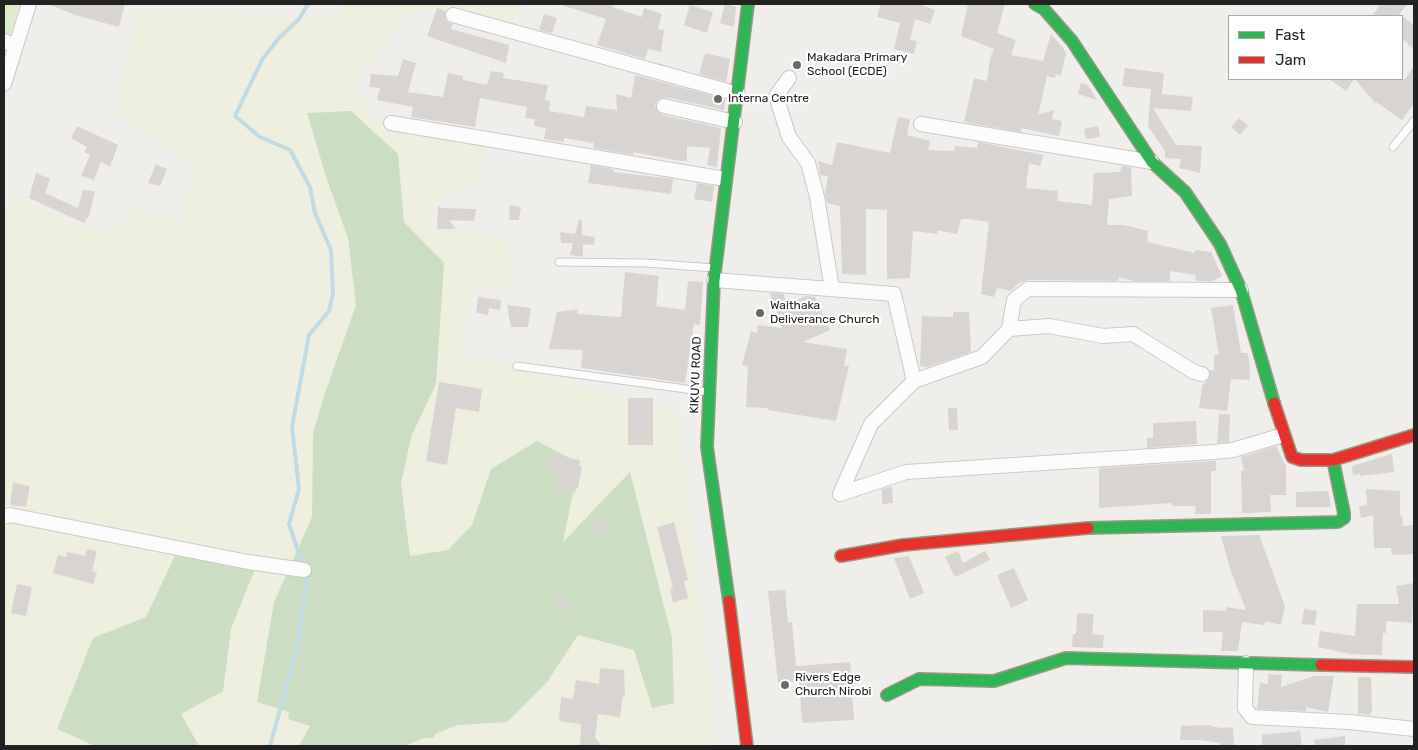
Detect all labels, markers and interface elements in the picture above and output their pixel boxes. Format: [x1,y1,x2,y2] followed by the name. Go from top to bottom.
[1228,15,1403,80] legend
[1275,26,1305,44] text: Fast
[807,51,907,79] place label: Makadara Primary School (ECDE)
[1275,51,1306,69] text: Jam
[791,59,803,71] marker: Makadara Primary School (ECDE)
[728,92,809,106] place label: Interna Centre
[712,93,724,105] marker: Interna Centre
[770,299,879,327] place label: Waithaka Deliverance Church
[754,307,766,319] marker: Waithaka Deliverance Church
[687,336,705,414] street label: KIKUYU ROAD
[795,671,871,699] place label: Rivers Edge Church Nirobi
[779,679,791,691] marker: Rivers Edge Church Nirobi

